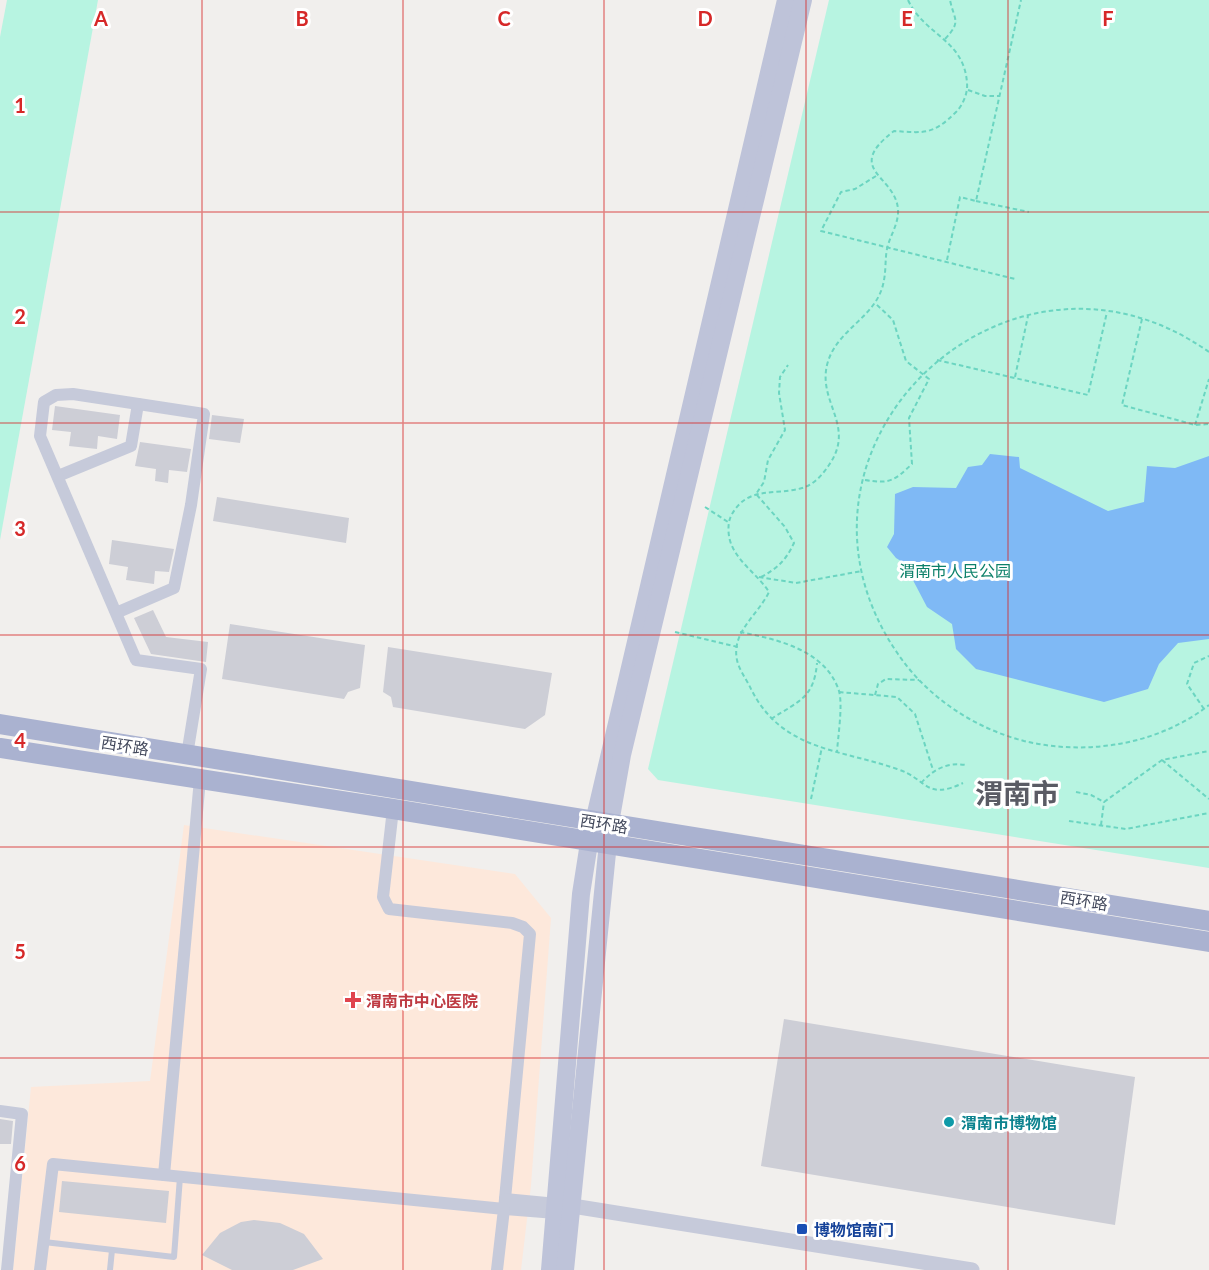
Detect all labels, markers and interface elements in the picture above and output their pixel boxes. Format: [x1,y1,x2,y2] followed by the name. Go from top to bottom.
[93,6,108,30] text: A
[295,6,309,30] text: B
[497,6,511,30] text: C
[697,6,713,30] text: D
[901,6,913,30] text: E
[1102,6,1114,30] text: F
[14,93,26,117] text: 1
[14,304,26,328] text: 2
[14,516,26,540] text: 3
[899,561,1011,580] park label: 渭南市人民公园
[14,728,26,752] text: 4
[100,732,150,758] street label: 西环路
[975,776,1059,810] district label: 渭南市
[579,810,629,836] street label: 西环路
[1059,887,1109,913] street label: 西环路
[14,939,26,963] text: 5
[344,991,362,1009] marker: 渭南市中心医院
[366,991,478,1010] place label: 渭南市中心医院
[961,1113,1057,1132] place label: 渭南市博物馆
[942,1115,956,1129] marker: 渭南市博物馆
[14,1151,26,1175] text: 6
[814,1220,894,1239] place label: 博物馆南门
[795,1222,809,1236] marker: 博物馆南门

